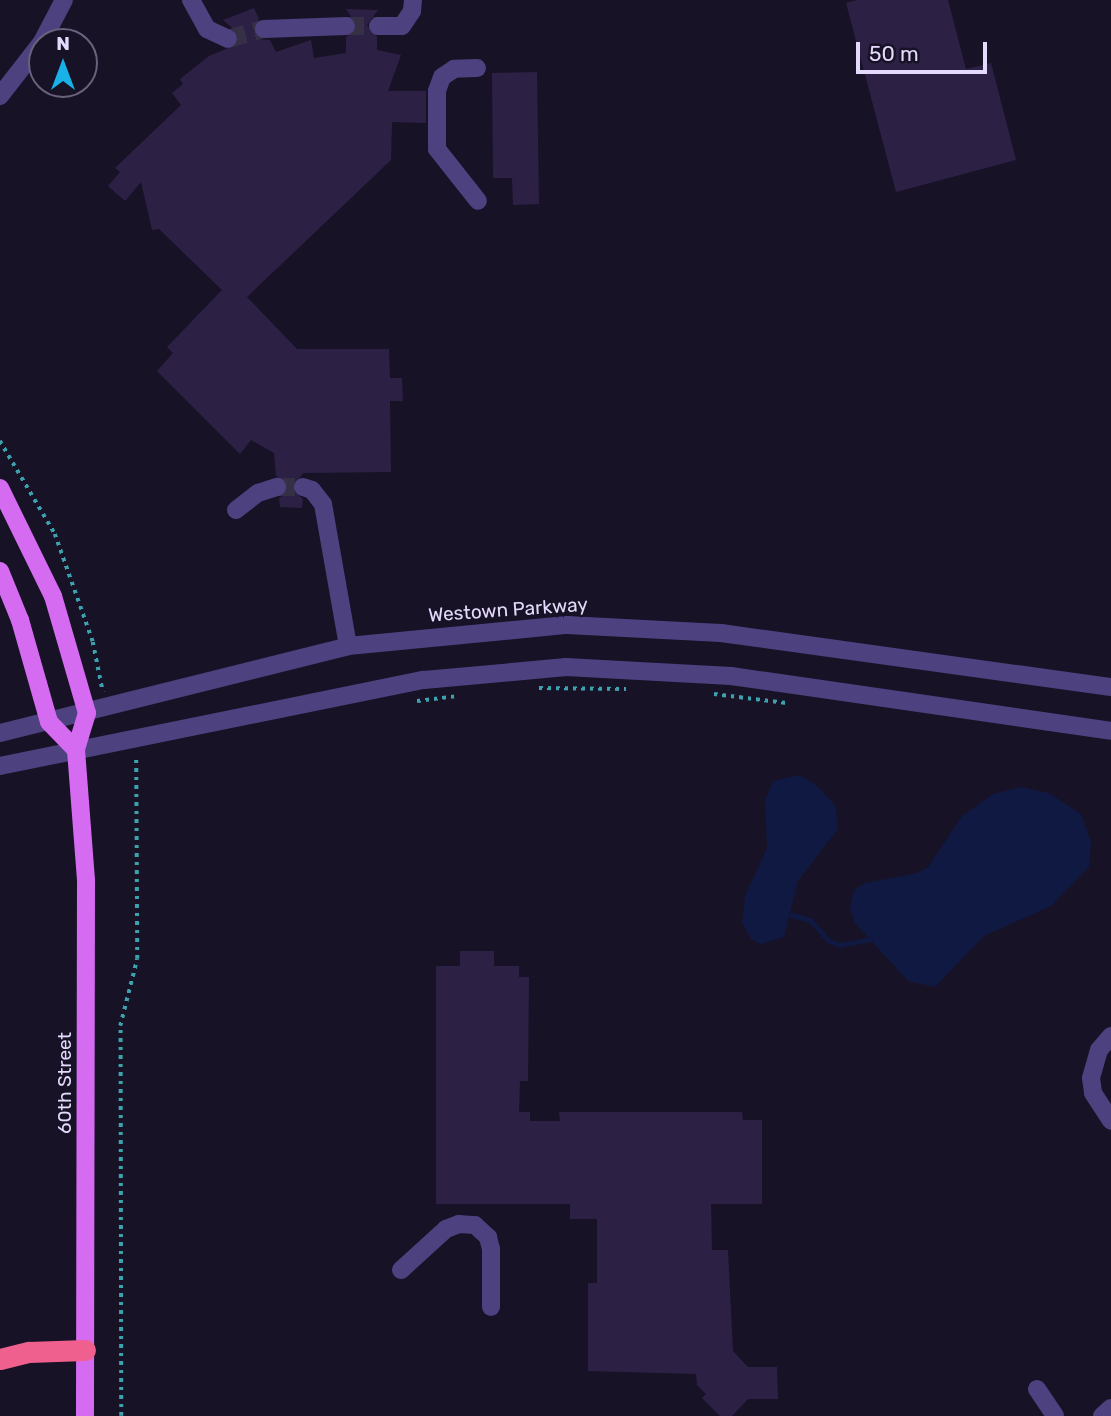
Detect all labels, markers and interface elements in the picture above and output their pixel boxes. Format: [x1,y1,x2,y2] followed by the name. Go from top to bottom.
[28,28,98,98] north arrow
[859,28,990,72] scale bar
[56,32,70,55] text: N
[869,41,919,66] text: 50 m
[427,593,589,627] street label: Westown Parkway
[54,1032,76,1134] street label: 60th Street

